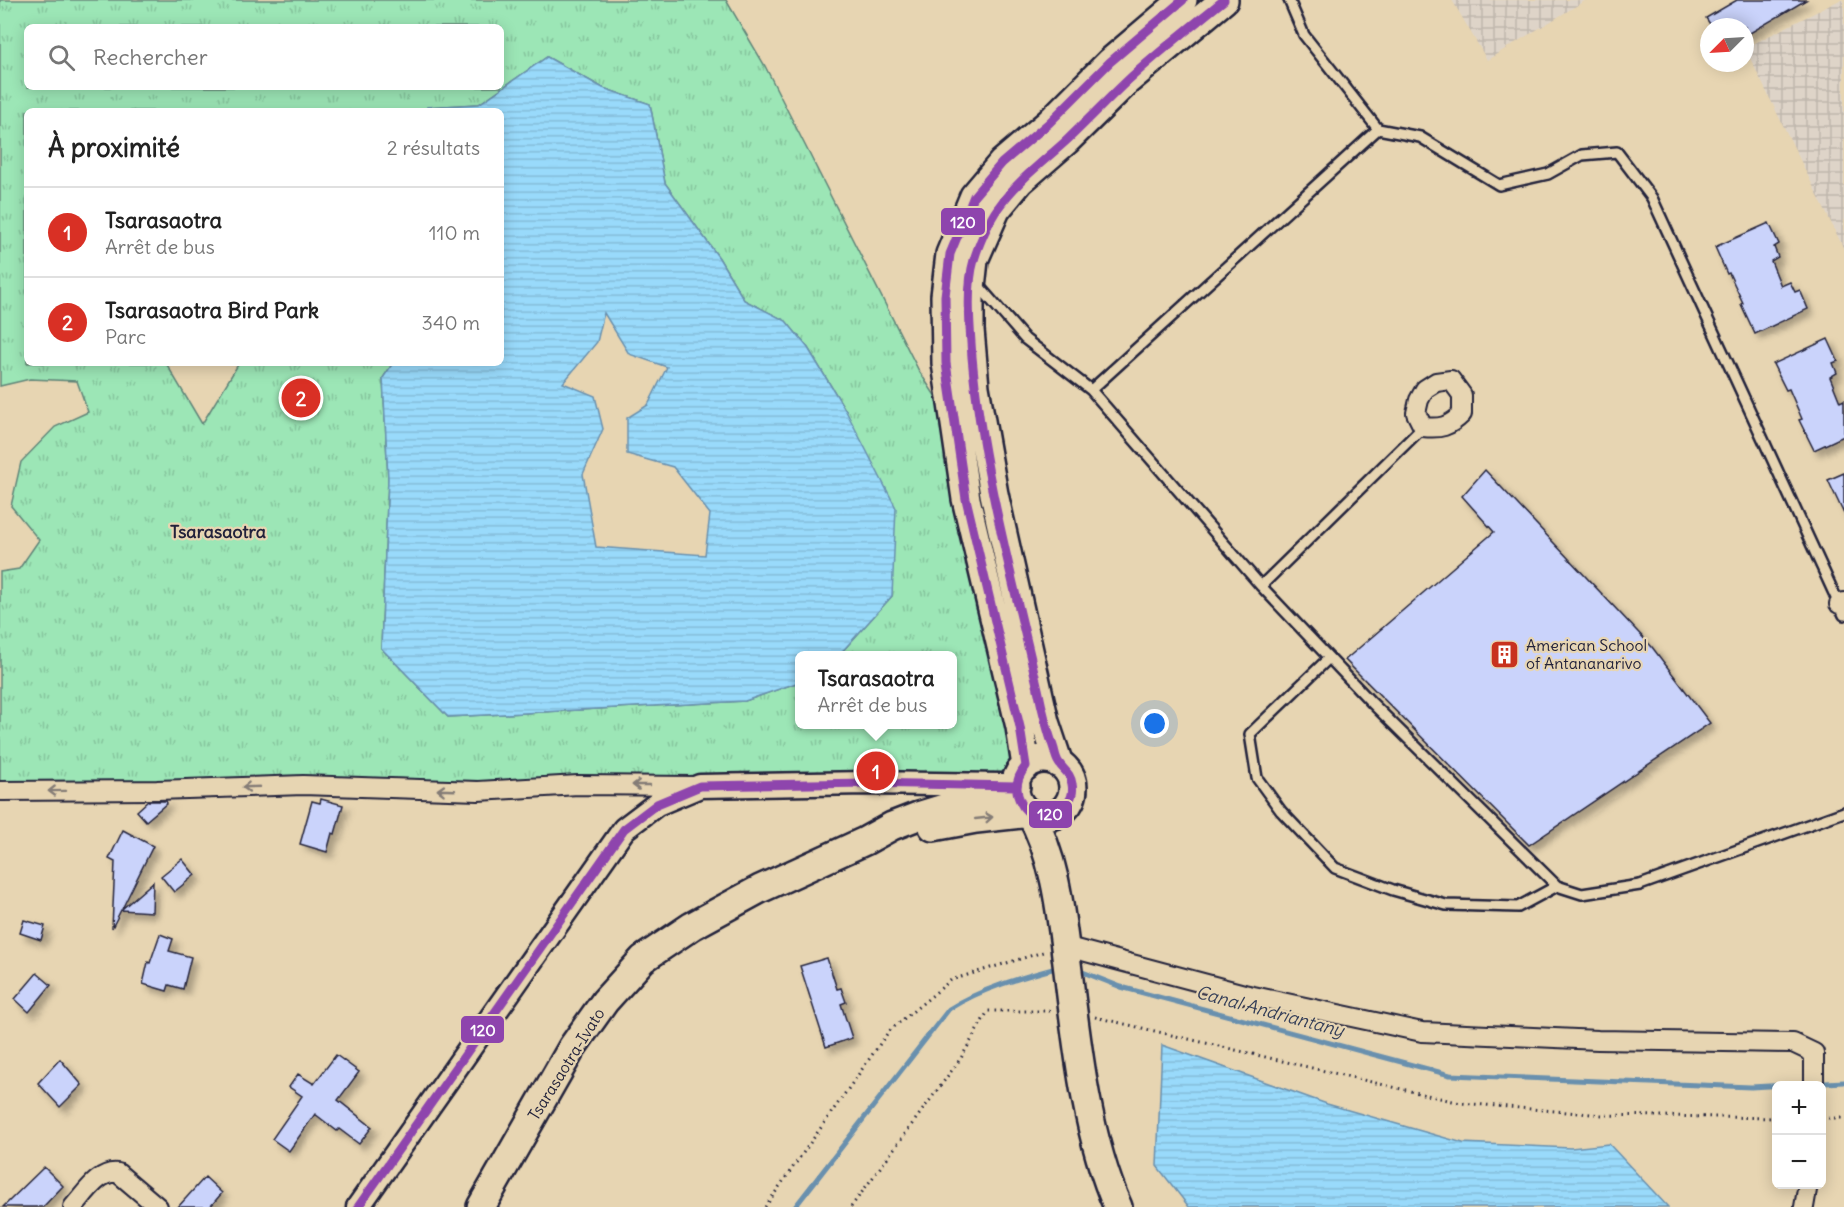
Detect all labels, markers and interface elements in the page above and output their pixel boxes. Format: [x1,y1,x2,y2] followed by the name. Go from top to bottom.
[1700,18,1754,72] north arrow
[24,24,504,90] search box
[45,41,78,74] icon: search
[93,43,208,71] text: Rechercher
[48,131,180,164] text: À proximité
[387,135,480,160] text: 2 résultats
[105,206,222,234] text: Tsarasaotra
[940,207,986,236] line badge: 120
[950,212,976,232] text: 120
[64,220,71,245] text: 1
[429,220,480,245] text: 110 m
[105,234,215,259] text: Arrêt de bus
[105,296,319,324] text: Tsarasaotra Bird Park
[62,310,73,335] text: 2
[422,310,480,335] text: 340 m
[105,324,146,349] text: Parc
[282,376,320,420] pin: 2
[170,520,266,543] district label: Tsarasaotra
[1526,635,1647,673] place label: American School of Antananarivo
[1489,638,1521,670] building icon: American School of Antananarivo
[795,651,957,729] popup
[817,664,935,692] text: Tsarasaotra
[817,692,927,717] text: Arrêt de bus
[1140,709,1169,738] your location
[856,748,896,794] pin: 1
[632,779,652,791] one-way arrow
[242,781,262,792] one-way arrow
[437,784,457,796] one-way arrow
[47,785,67,797] one-way arrow
[1028,800,1073,829] line badge: 120
[1037,804,1063,824] text: 120
[973,812,993,823] one-way arrow
[1193,980,1348,1042] water label: Canal Andriantany
[523,1004,609,1124] street label: Tsarasaotra-Ivato
[460,1015,505,1044] line badge: 120
[470,1020,496,1040] text: 120
[1772,1081,1826,1189] map controls
[1772,1081,1826,1135] button: +
[1772,1135,1826,1189] button: −

